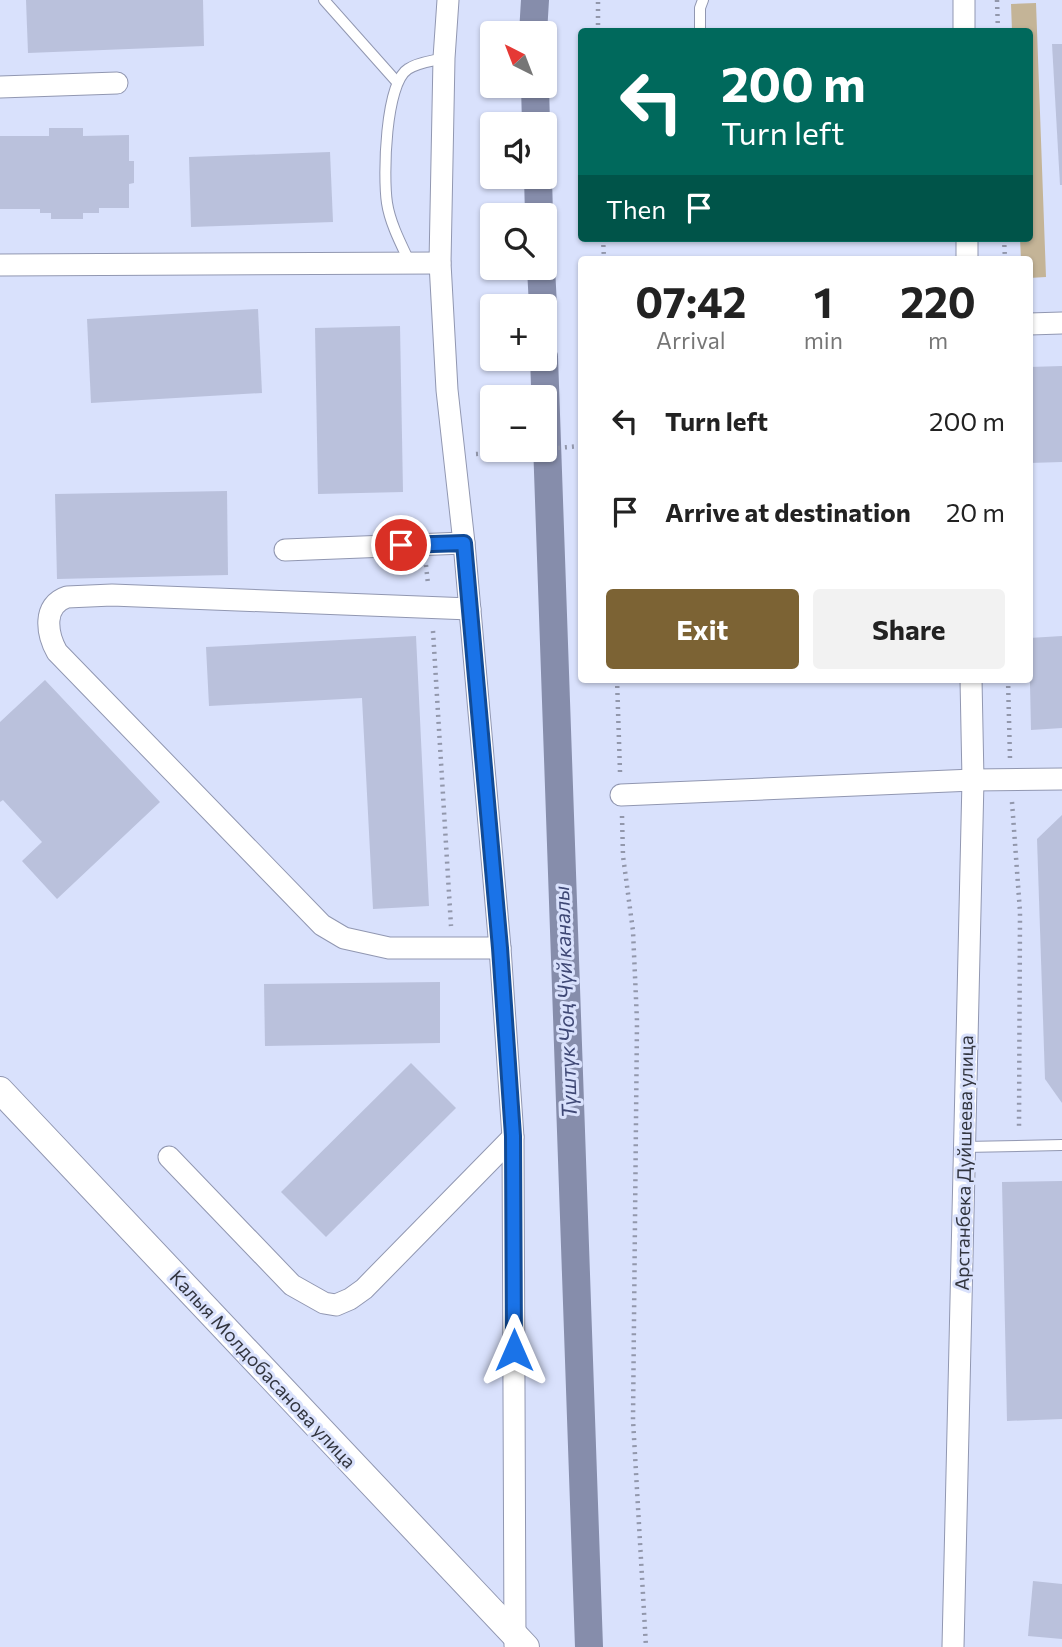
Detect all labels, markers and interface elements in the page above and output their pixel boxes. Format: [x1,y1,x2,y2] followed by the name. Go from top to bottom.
[480,21,556,98] north arrow
[480,21,557,462] map controls
[721,52,866,112] text: 200 m
[606,56,697,147] icon: left
[480,112,557,189] button: sound
[721,112,845,152] text: Turn left
[680,189,718,227] icon: arrive
[606,193,666,224] text: Then
[480,203,557,280] button: search
[635,275,746,327] text: 07:42
[814,275,833,327] text: 1
[900,275,976,327] text: 220
[480,294,557,371] button: +
[656,326,726,354] text: Arrival
[804,326,843,354] text: min
[928,326,948,354] text: m
[480,385,557,462] button: −
[606,402,644,440] icon: left
[665,405,768,436] text: Turn left
[929,405,1005,436] text: 200 m
[606,493,644,531] icon: arrive
[665,496,911,527] text: Arrive at destination
[946,496,1005,527] text: 20 m
[371,515,431,575] pin
[382,526,420,564] icon: arrive
[606,589,799,669] button: Exit
[813,589,1005,669] button: Share
[548,885,581,1119] water label: Түштүк Чоң Чүй каналы
[950,1035,977,1291] street label: Арстанбека Дуйшеева улица
[166,1265,361,1472] street label: Калыя Молдобасанова улица
[477,1313,551,1387] position arrow

